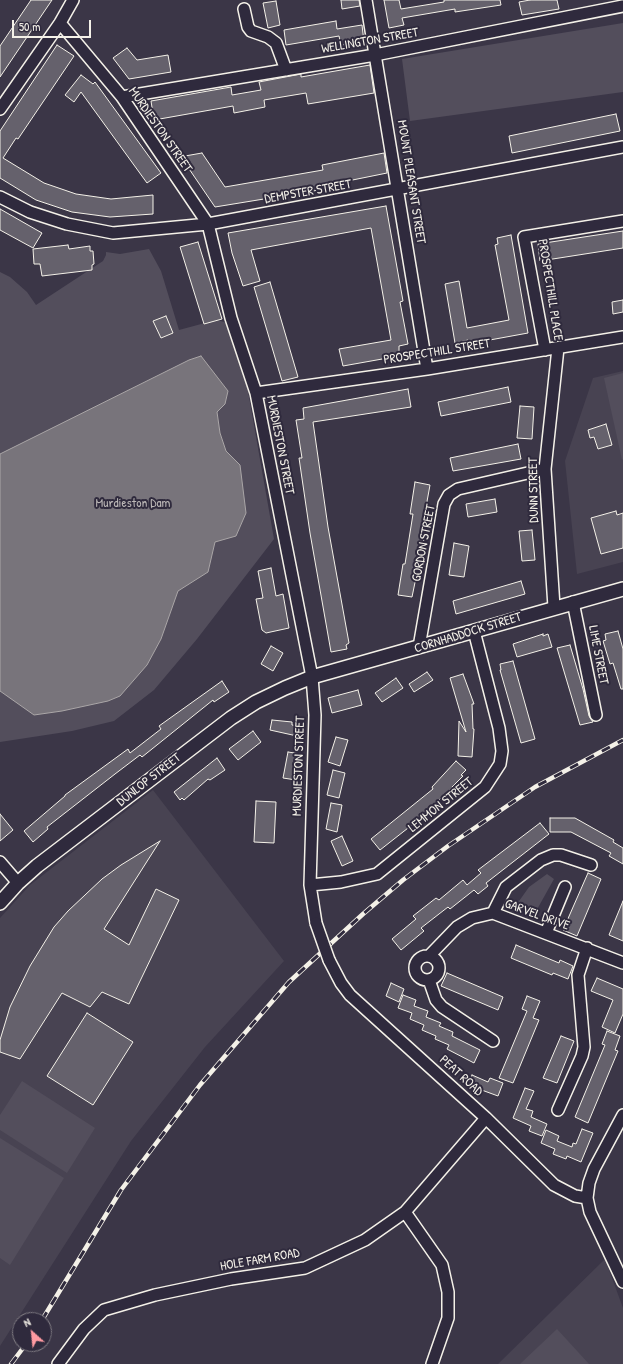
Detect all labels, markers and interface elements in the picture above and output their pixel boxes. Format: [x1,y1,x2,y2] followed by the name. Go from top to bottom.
[14,12,93,38] scale bar
[19,18,40,35] text: 50 m
[320,25,420,57] street label: WELLINGTON STREET
[125,84,195,176] street label: MURDIESTON STREET
[394,119,428,245] street label: MOUNT PLEASANT STREET
[263,177,353,207] street label: DEMPSTER STREET
[534,238,566,342] street label: PROSPECTHILL PLACE
[383,336,491,368] street label: PROSPECTHILL STREET
[263,394,297,496] street label: MURDIESTON STREET
[526,457,542,523] street label: DUNN STREET
[96,496,170,512] park label: Murdieston Dam
[409,503,439,583] street label: GORDON STREET
[412,609,524,657] street label: CORNHADDOCK STREET
[585,624,611,686] street label: LIME STREET
[289,716,309,816] street label: MURDIESTON STREET
[114,750,184,810] street label: DUNLOP STREET
[406,774,476,836] street label: LEMMON STREET
[503,896,571,934] street label: GARVEL DRIVE
[436,1052,486,1100] street label: PEAT ROAD
[219,1245,301,1275] street label: HOLE FARM ROAD
[12,1312,52,1352] north arrow
[21,1315,33,1330] text: N

